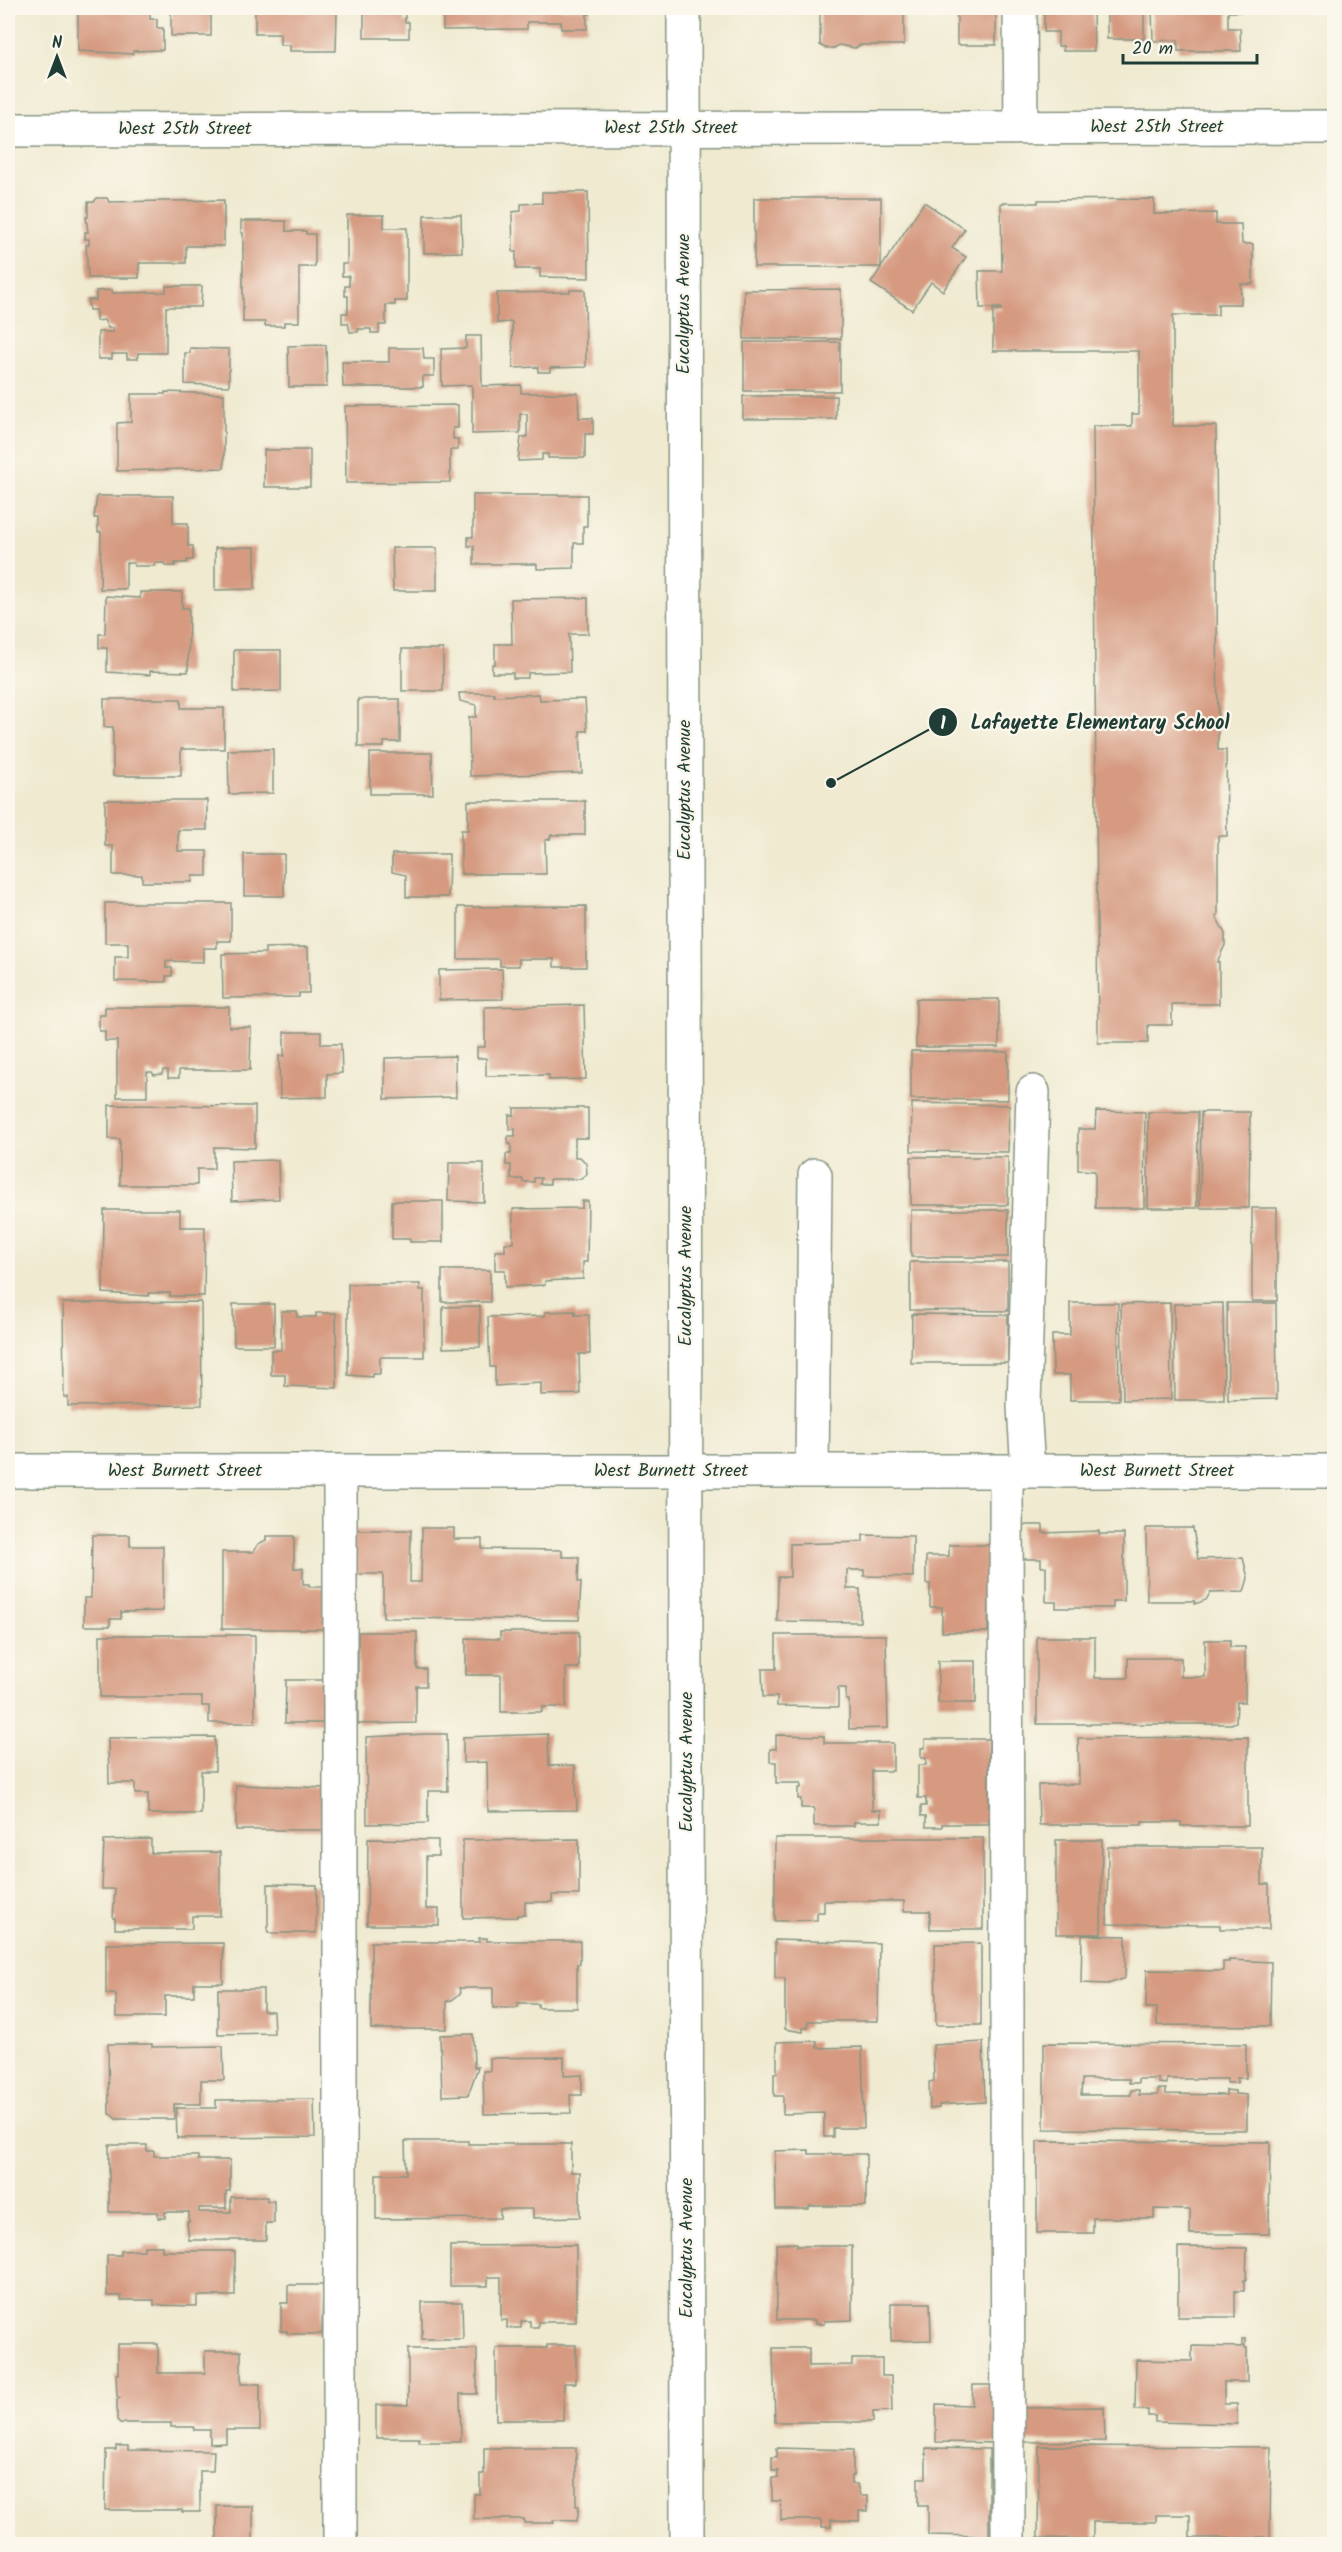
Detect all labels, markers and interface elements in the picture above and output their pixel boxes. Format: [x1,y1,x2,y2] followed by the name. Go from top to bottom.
[27,27,87,87] north arrow
[1123,27,1256,65] scale bar
[52,31,62,56] text: N
[1132,35,1173,64] text: 20 m
[1090,113,1225,142] street label: West 25th Street
[604,114,739,143] street label: West 25th Street
[118,115,253,144] street label: West 25th Street
[670,234,699,374] street label: Eucalyptus Avenue
[928,703,1242,741] callout: Lafayette Elementary School
[970,708,1230,740] text: Lafayette Elementary School
[940,710,946,739] text: 1
[671,720,700,860] street label: Eucalyptus Avenue
[672,1206,701,1346] street label: Eucalyptus Avenue
[108,1457,263,1486] street label: West Burnett Street
[594,1457,749,1486] street label: West Burnett Street
[1080,1457,1235,1486] street label: West Burnett Street
[673,1692,702,1832] street label: Eucalyptus Avenue
[673,2178,702,2318] street label: Eucalyptus Avenue

